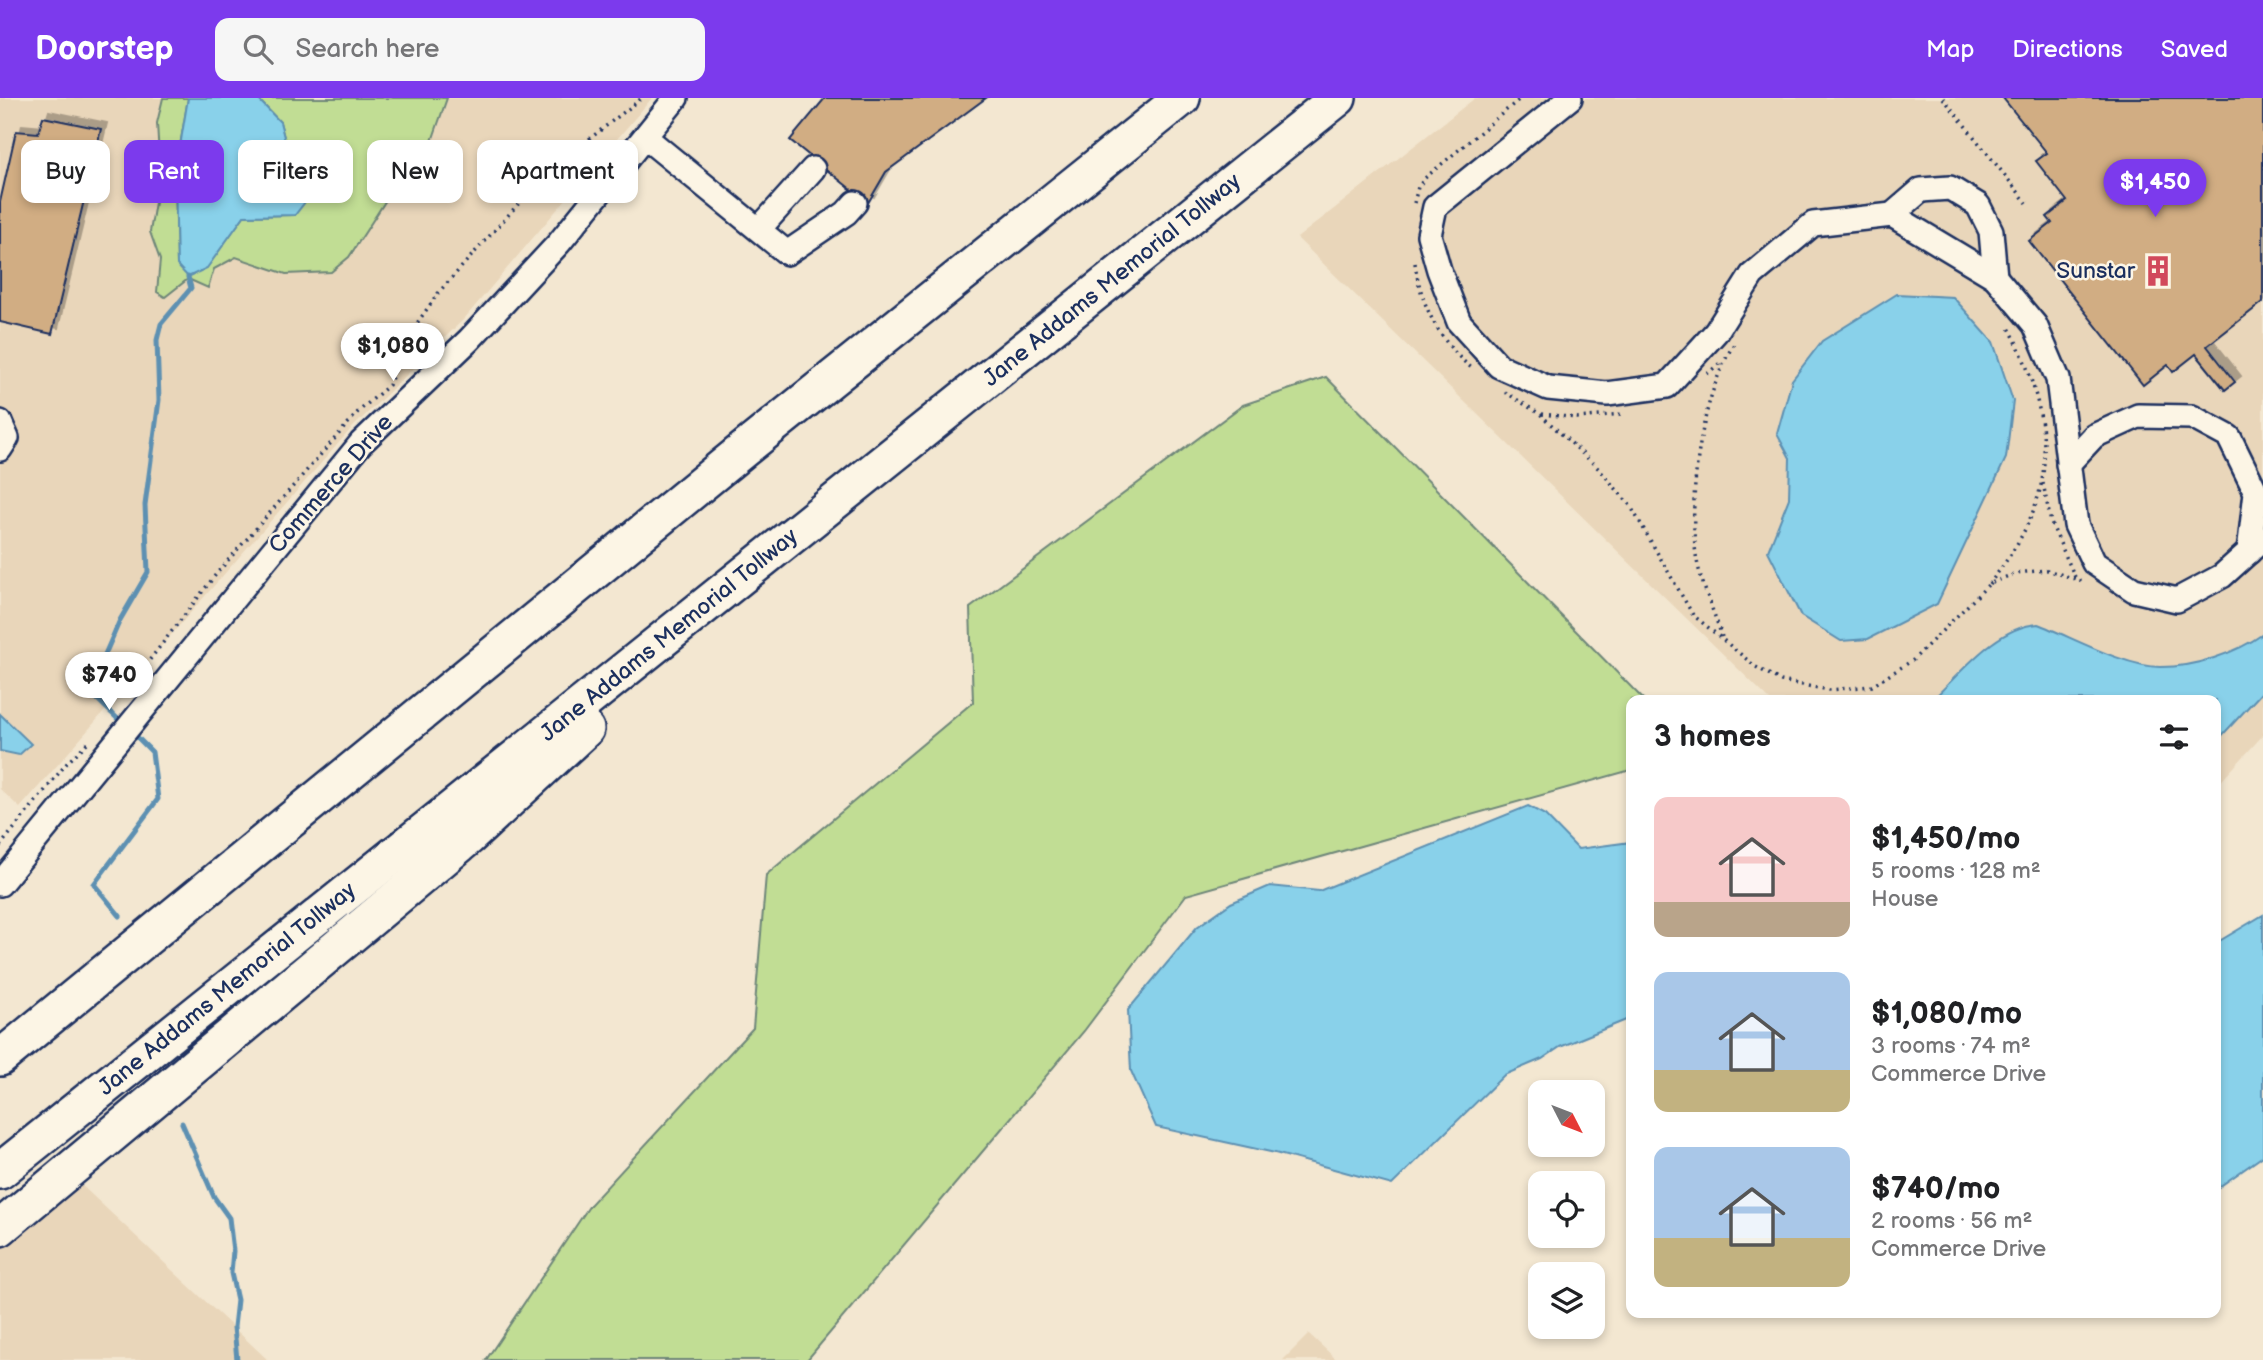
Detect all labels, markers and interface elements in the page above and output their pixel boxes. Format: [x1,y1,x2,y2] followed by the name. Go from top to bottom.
[215,18,705,81] search box
[35,29,173,69] text: Doorstep
[239,30,277,68] icon: search
[295,34,439,65] text: Search here
[1926,35,1974,64] text: Map
[2012,35,2123,64] text: Directions
[2161,35,2228,64] text: Saved
[21,140,110,203] chip: Buy
[124,140,224,203] chip: Rent
[238,140,353,203] chip: Filters
[367,140,463,203] chip: New
[477,140,638,203] chip: Apartment
[2098,159,2212,219] pin: $1,450
[978,167,1247,393] street label: Jane Addams Memorial Tollway
[2119,168,2191,196] text: $1,450
[2141,254,2175,288] building icon: Sunstar
[2056,257,2136,285] place label: Sunstar
[336,324,450,383] pin: $1,080
[357,332,429,360] text: $1,080
[263,409,399,559] street label: Commerce Drive
[535,522,804,748] street label: Jane Addams Memorial Tollway
[68,652,150,712] pin: $740
[81,661,137,689] text: $740
[2155,718,2193,756] icon: filters
[1654,719,1771,755] text: 3 homes
[1871,821,2020,857] text: $1,450/mo
[1710,825,1794,909] icon: home
[1871,857,2041,885] text: 5 rooms · 128 m²
[93,876,362,1102] street label: Jane Addams Memorial Tollway
[1871,885,1938,913] text: House
[1871,996,2022,1032] text: $1,080/mo
[1710,1000,1794,1084] icon: home
[1871,1032,2031,1060] text: 3 rooms · 74 m²
[1871,1060,2046,1088] text: Commerce Drive
[1528,1080,1605,1157] north arrow
[1528,1080,1605,1339] map controls
[1528,1171,1605,1248] button: locate
[1871,1171,2000,1207] text: $740/mo
[1710,1175,1794,1259] icon: home
[1871,1207,2033,1235] text: 2 rooms · 56 m²
[1871,1235,2046,1263] text: Commerce Drive
[1528,1262,1605,1339] button: layers

